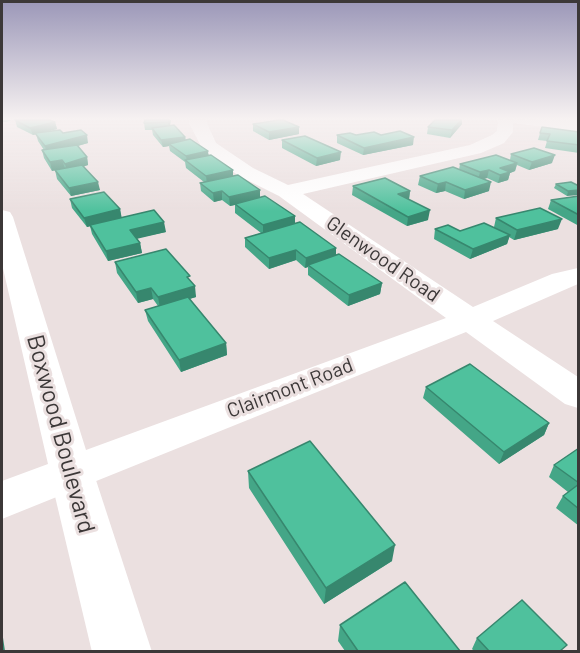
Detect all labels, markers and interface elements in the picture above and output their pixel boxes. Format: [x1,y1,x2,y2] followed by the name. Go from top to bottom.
[322,211,444,307] street label: Glenwood Road
[21,332,101,536] street label: Boxwood Boulevard
[224,353,356,423] street label: Clairmont Road

